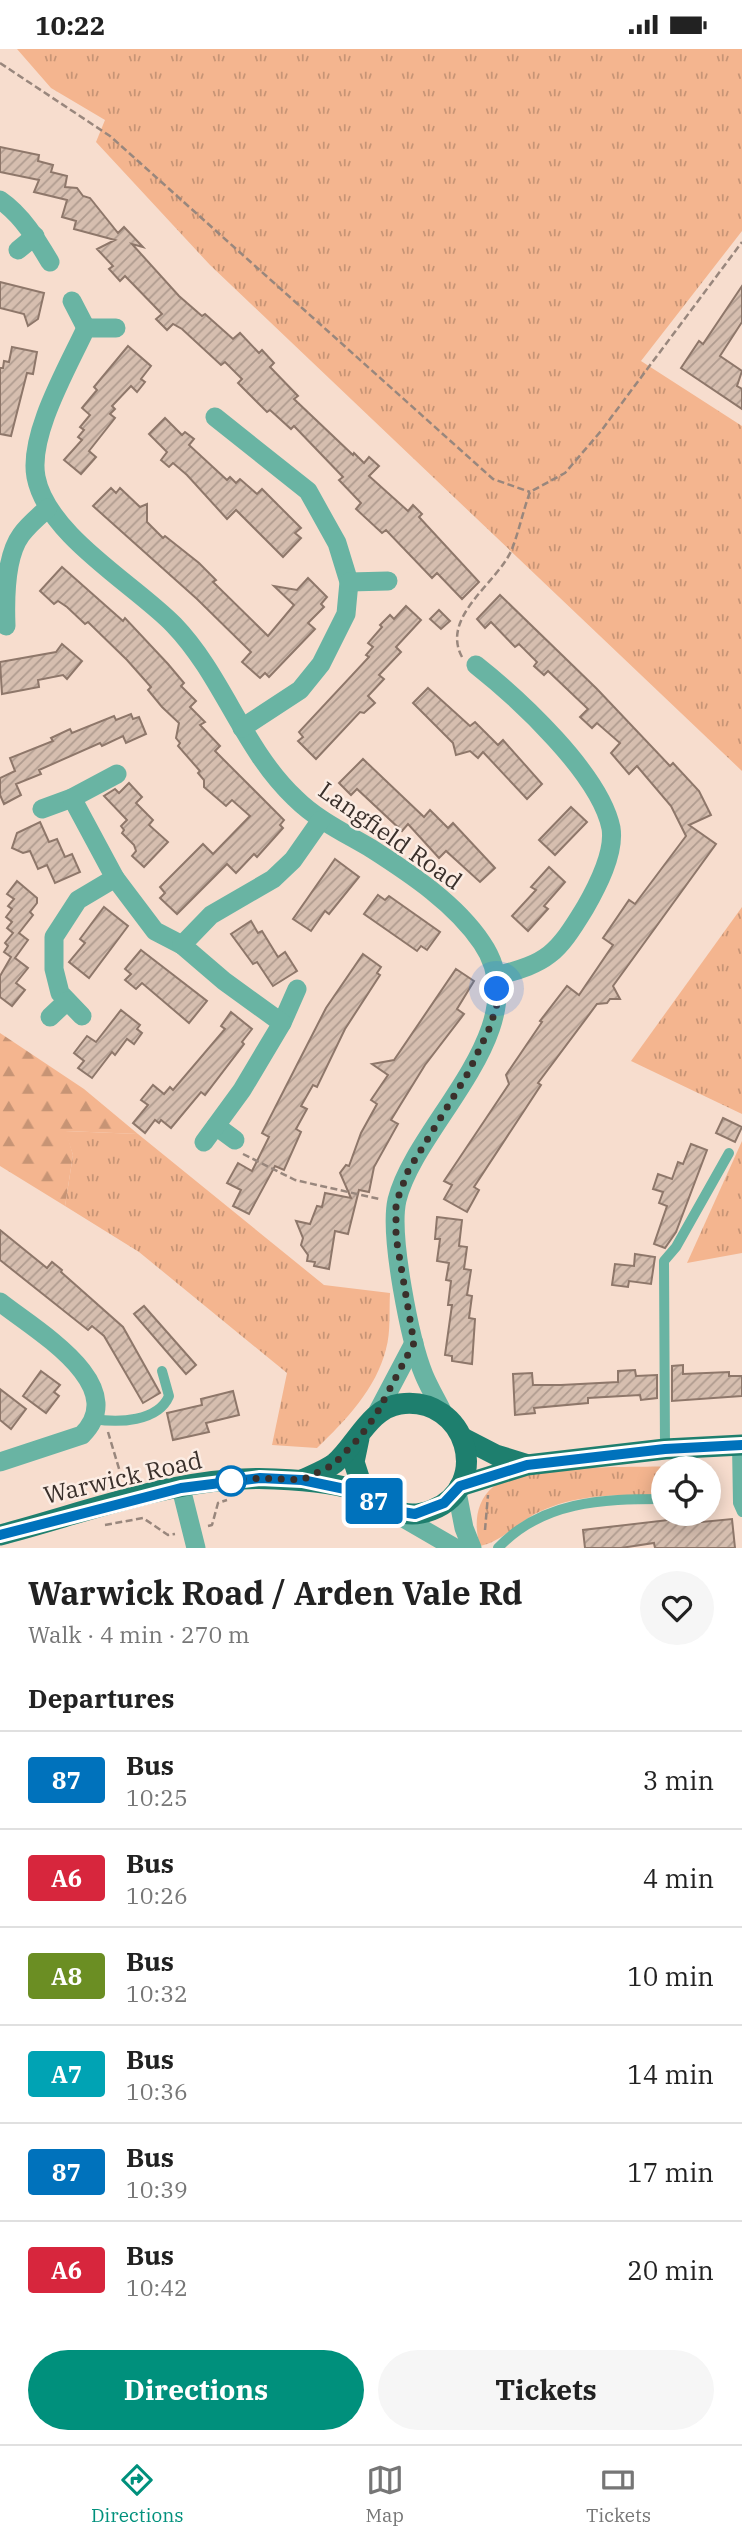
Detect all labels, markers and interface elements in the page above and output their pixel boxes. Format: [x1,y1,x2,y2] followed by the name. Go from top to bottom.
[35,8,105,42] text: 10:22
[312,774,469,897] street label: Langfield Road
[479,971,514,1006] your location
[40,1443,205,1511] street label: Warwick Road
[651,1456,721,1526] map controls
[651,1456,721,1526] button: locate
[216,1466,246,1496] unlabelled marker
[342,1478,406,1524] line badge: 87
[360,1485,388,1517] text: 87
[28,1571,523,1614] text: Warwick Road / Arden Vale Rd
[640,1571,714,1645] button: heart
[28,1619,250,1649] text: Walk · 4 min · 270 m
[28,1681,174,1715] text: Departures
[126,1748,174,1782] text: Bus
[643,1763,714,1797] text: 3 min
[52,1764,81,1796] text: 87
[126,1782,188,1812] text: 10:25
[126,1846,174,1880] text: Bus
[643,1861,714,1895] text: 4 min
[51,1862,82,1894] text: A6
[126,1880,188,1910] text: 10:26
[126,1944,174,1978] text: Bus
[627,1959,714,1993] text: 10 min
[51,1960,82,1992] text: A8
[126,1978,188,2008] text: 10:32
[126,2042,174,2076] text: Bus
[627,2057,714,2091] text: 14 min
[51,2058,82,2090] text: A7
[126,2076,188,2106] text: 10:36
[126,2140,174,2174] text: Bus
[627,2155,714,2189] text: 17 min
[52,2156,81,2188] text: 87
[126,2174,188,2204] text: 10:39
[126,2238,174,2272] text: Bus
[627,2253,714,2287] text: 20 min
[51,2254,82,2286] text: A6
[126,2272,188,2302] text: 10:42
[28,2350,364,2430] button: Directions
[378,2350,714,2430] button: Tickets
[91,2461,184,2527] tab: Directions
[365,2461,404,2527] tab: Map
[586,2461,651,2527] tab: Tickets

